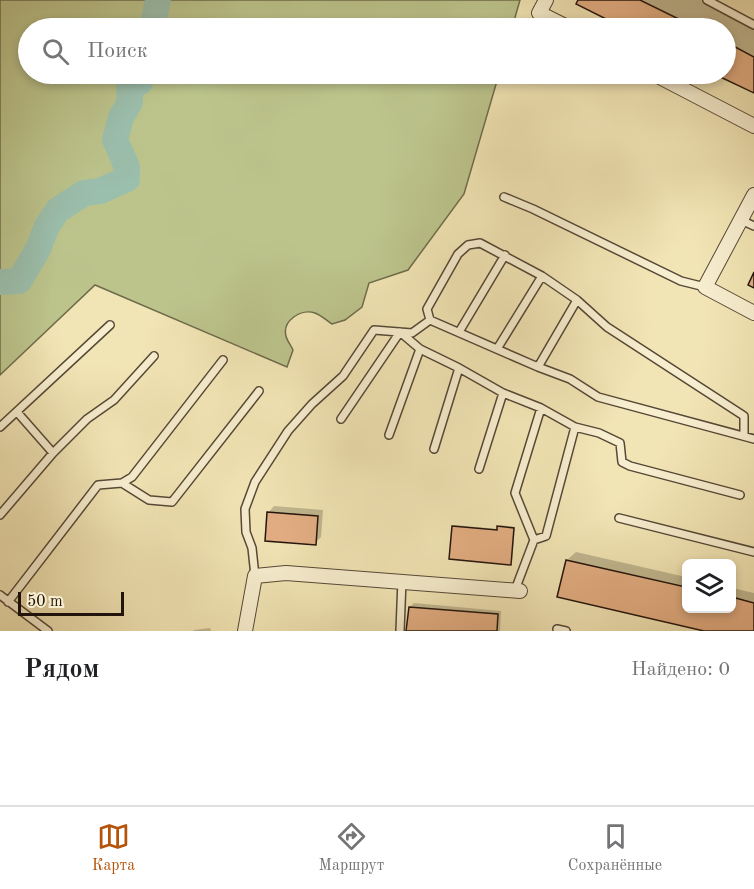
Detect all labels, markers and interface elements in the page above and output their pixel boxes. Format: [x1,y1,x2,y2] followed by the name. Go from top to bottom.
[18,18,736,84] search box
[39,35,72,68] icon: search
[87,40,148,62] text: Поиск
[682,559,736,613] map controls
[682,559,736,613] button: layers
[18,589,124,616] scale bar
[27,594,63,610] text: 50 m
[24,657,99,683] text: Рядом
[631,660,730,680] text: Найдено: 0
[92,820,135,876] tab: Карта
[319,820,384,876] tab: Маршрут
[568,820,662,876] tab: Сохранённые

